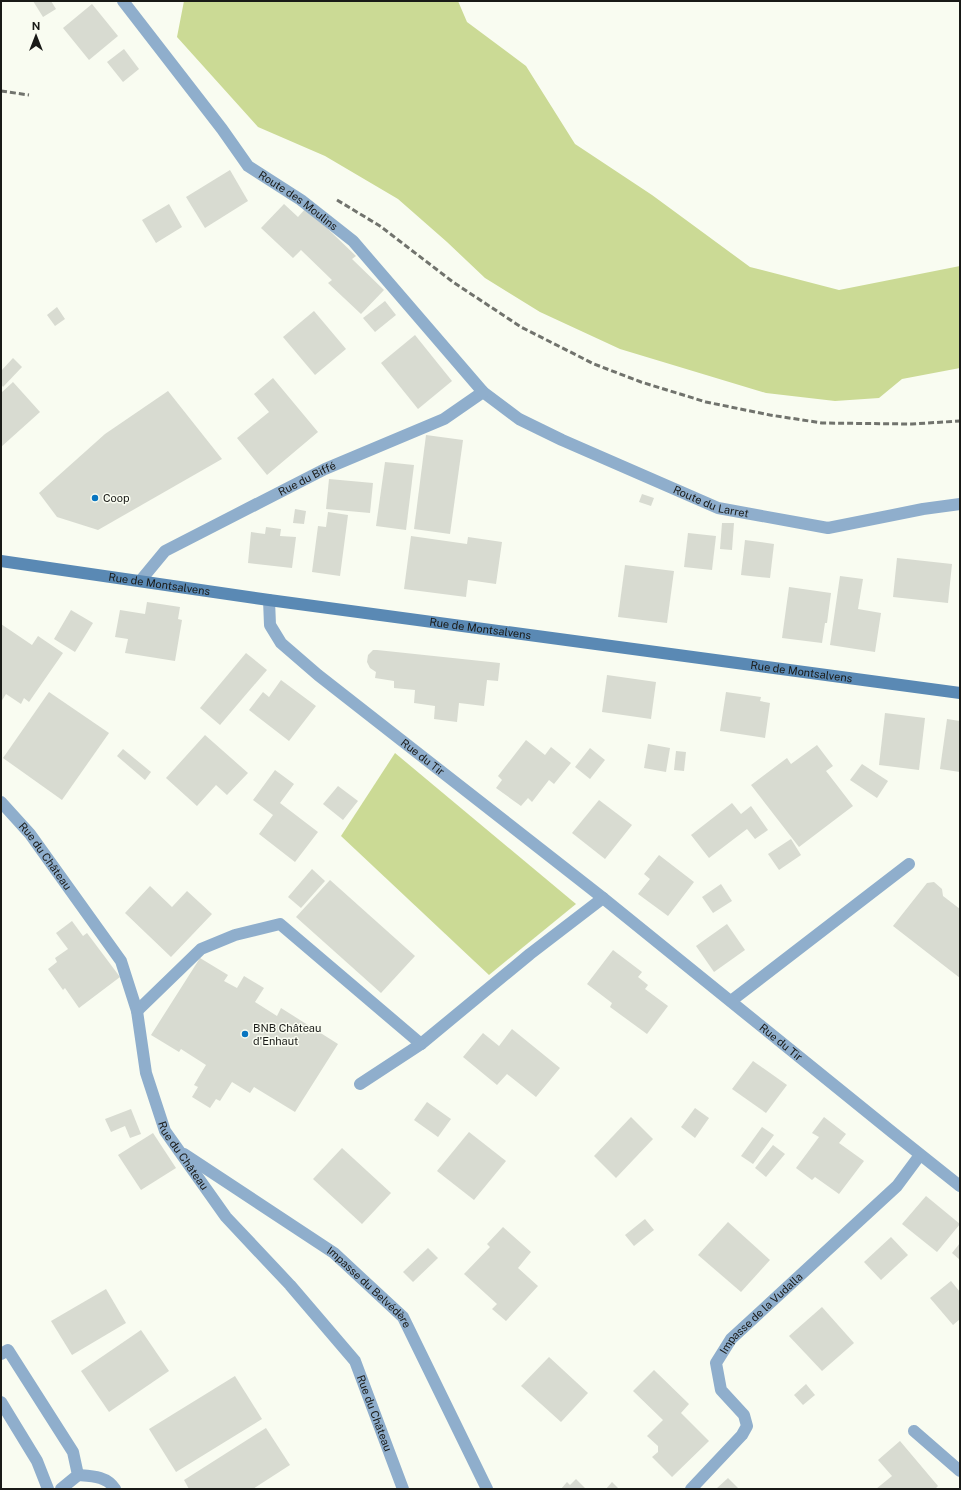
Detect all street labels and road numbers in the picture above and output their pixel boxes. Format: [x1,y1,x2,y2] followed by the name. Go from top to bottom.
[257,168,340,233] street label: Route des Moulins
[276,459,337,498] street label: Rue du Biffé
[671,483,750,519] street label: Route du Larret
[108,571,211,597] street label: Rue de Montsalvens
[429,616,532,641] street label: Rue de Montsalvens
[750,659,853,684] street label: Rue de Montsalvens
[399,736,447,778] street label: Rue du Tir
[16,820,74,892] street label: Rue du Château
[757,1021,805,1063] street label: Rue du Tir
[156,1120,211,1192] street label: Rue du Château
[325,1244,413,1330] street label: Impasse du Belvédère
[717,1270,805,1356] street label: Impasse de la Vudalla
[355,1373,394,1453] street label: Rue du Château

